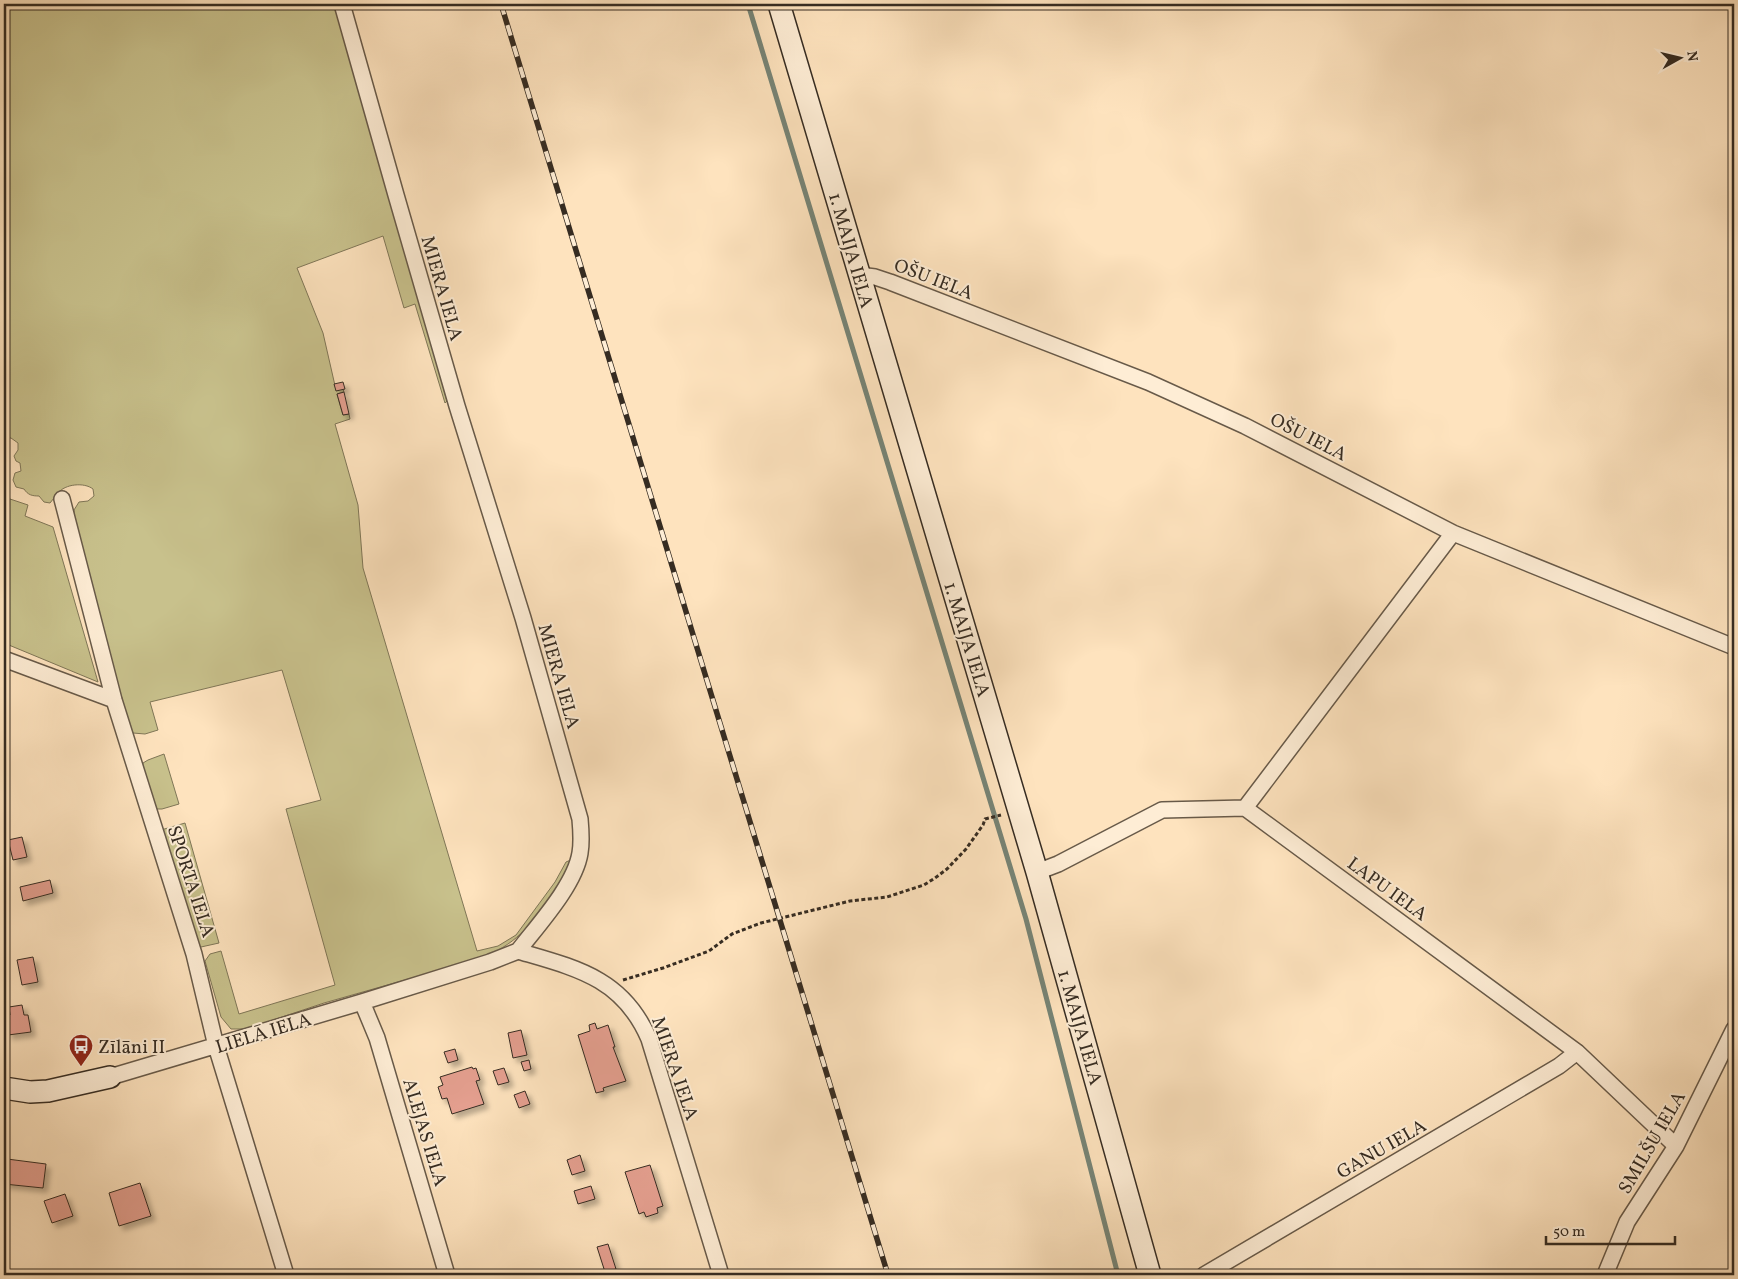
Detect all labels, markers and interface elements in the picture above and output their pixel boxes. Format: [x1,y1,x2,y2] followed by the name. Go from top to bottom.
[1656,32,1706,82] north arrow
[1681,50,1702,63] text: N
[821,190,879,311] street label: 1. MAIJA IELA
[414,233,468,344] street label: MIERA IELA
[890,253,977,307] street label: OŠU IELA
[1265,407,1351,468] street label: OŠU IELA
[936,579,996,700] street label: 1. MAIJA IELA
[531,621,585,732] street label: MIERA IELA
[160,822,220,941] street label: SPORTA IELA
[1341,852,1432,928] street label: LAPU IELA
[1050,967,1108,1088] street label: 1. MAIJA IELA
[213,1007,315,1061] street label: LIELĀ IELA
[644,1013,704,1124] street label: MIERA IELA
[68,1033,94,1067] bus stop icon: Zīlāni II
[98,1035,165,1061] place label: Zīlāni II
[395,1075,453,1190] street label: ALEJAS IELA
[1613,1087,1693,1199] street label: SMILŠU IELA
[1332,1114,1432,1186] street label: GANU IELA
[1546,1214,1674,1246] scale bar
[1553,1222,1585,1243] text: 50 m

